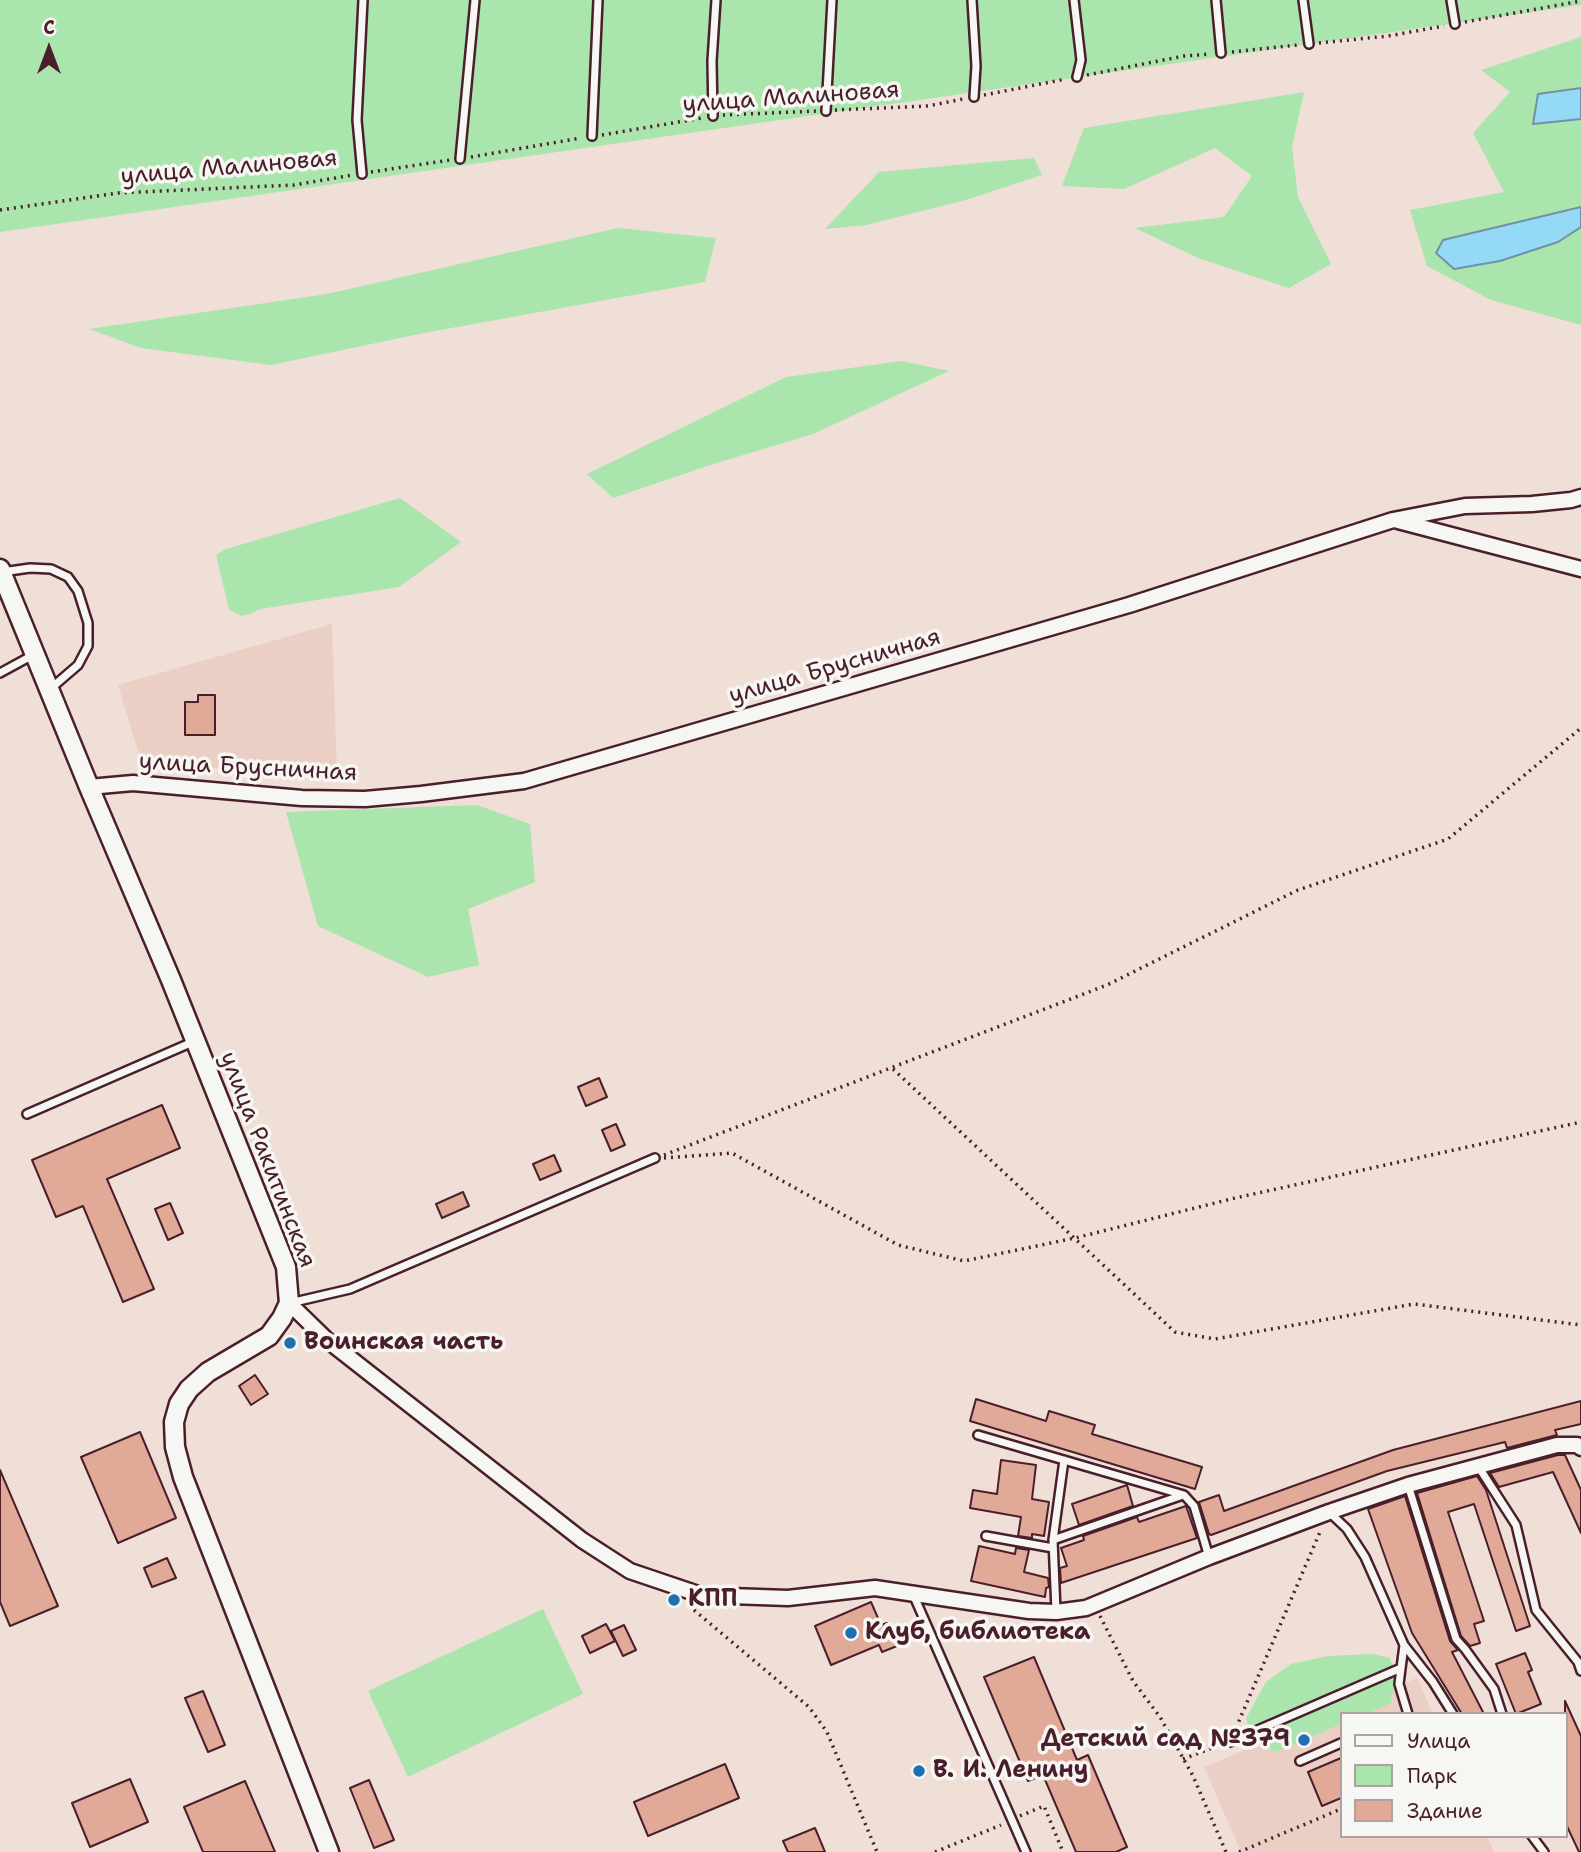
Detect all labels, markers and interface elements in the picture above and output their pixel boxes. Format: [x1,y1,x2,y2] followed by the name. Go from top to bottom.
[14,14,84,84] north arrow
[43,15,55,40] text: С
[681,76,901,120] street label: улица Малиновая
[119,144,339,192] street label: улица Малиновая
[726,623,944,711] street label: улица Брусничная
[138,748,358,788] street label: улица Брусничная
[213,1048,321,1272] street label: улица Ракитинская
[304,1329,503,1357] place label: Воинская часть
[282,1335,298,1351] marker: Воинская часть
[688,1586,737,1614] place label: КПП
[666,1592,682,1608] marker: КПП
[865,1619,1090,1647] place label: Клуб, библиотека
[843,1625,859,1641] marker: Клуб, библиотека
[1340,1712,1567,1838] legend
[1041,1726,1290,1754] place label: Детский сад №379
[1407,1727,1470,1755] text: Улица
[1296,1732,1312,1748] marker: Детский сад №379
[933,1757,1088,1785] place label: В. И. Ленину
[1407,1762,1457,1790] text: Парк
[911,1763,927,1779] marker: В. И. Ленину
[1407,1797,1483,1825] text: Здание

